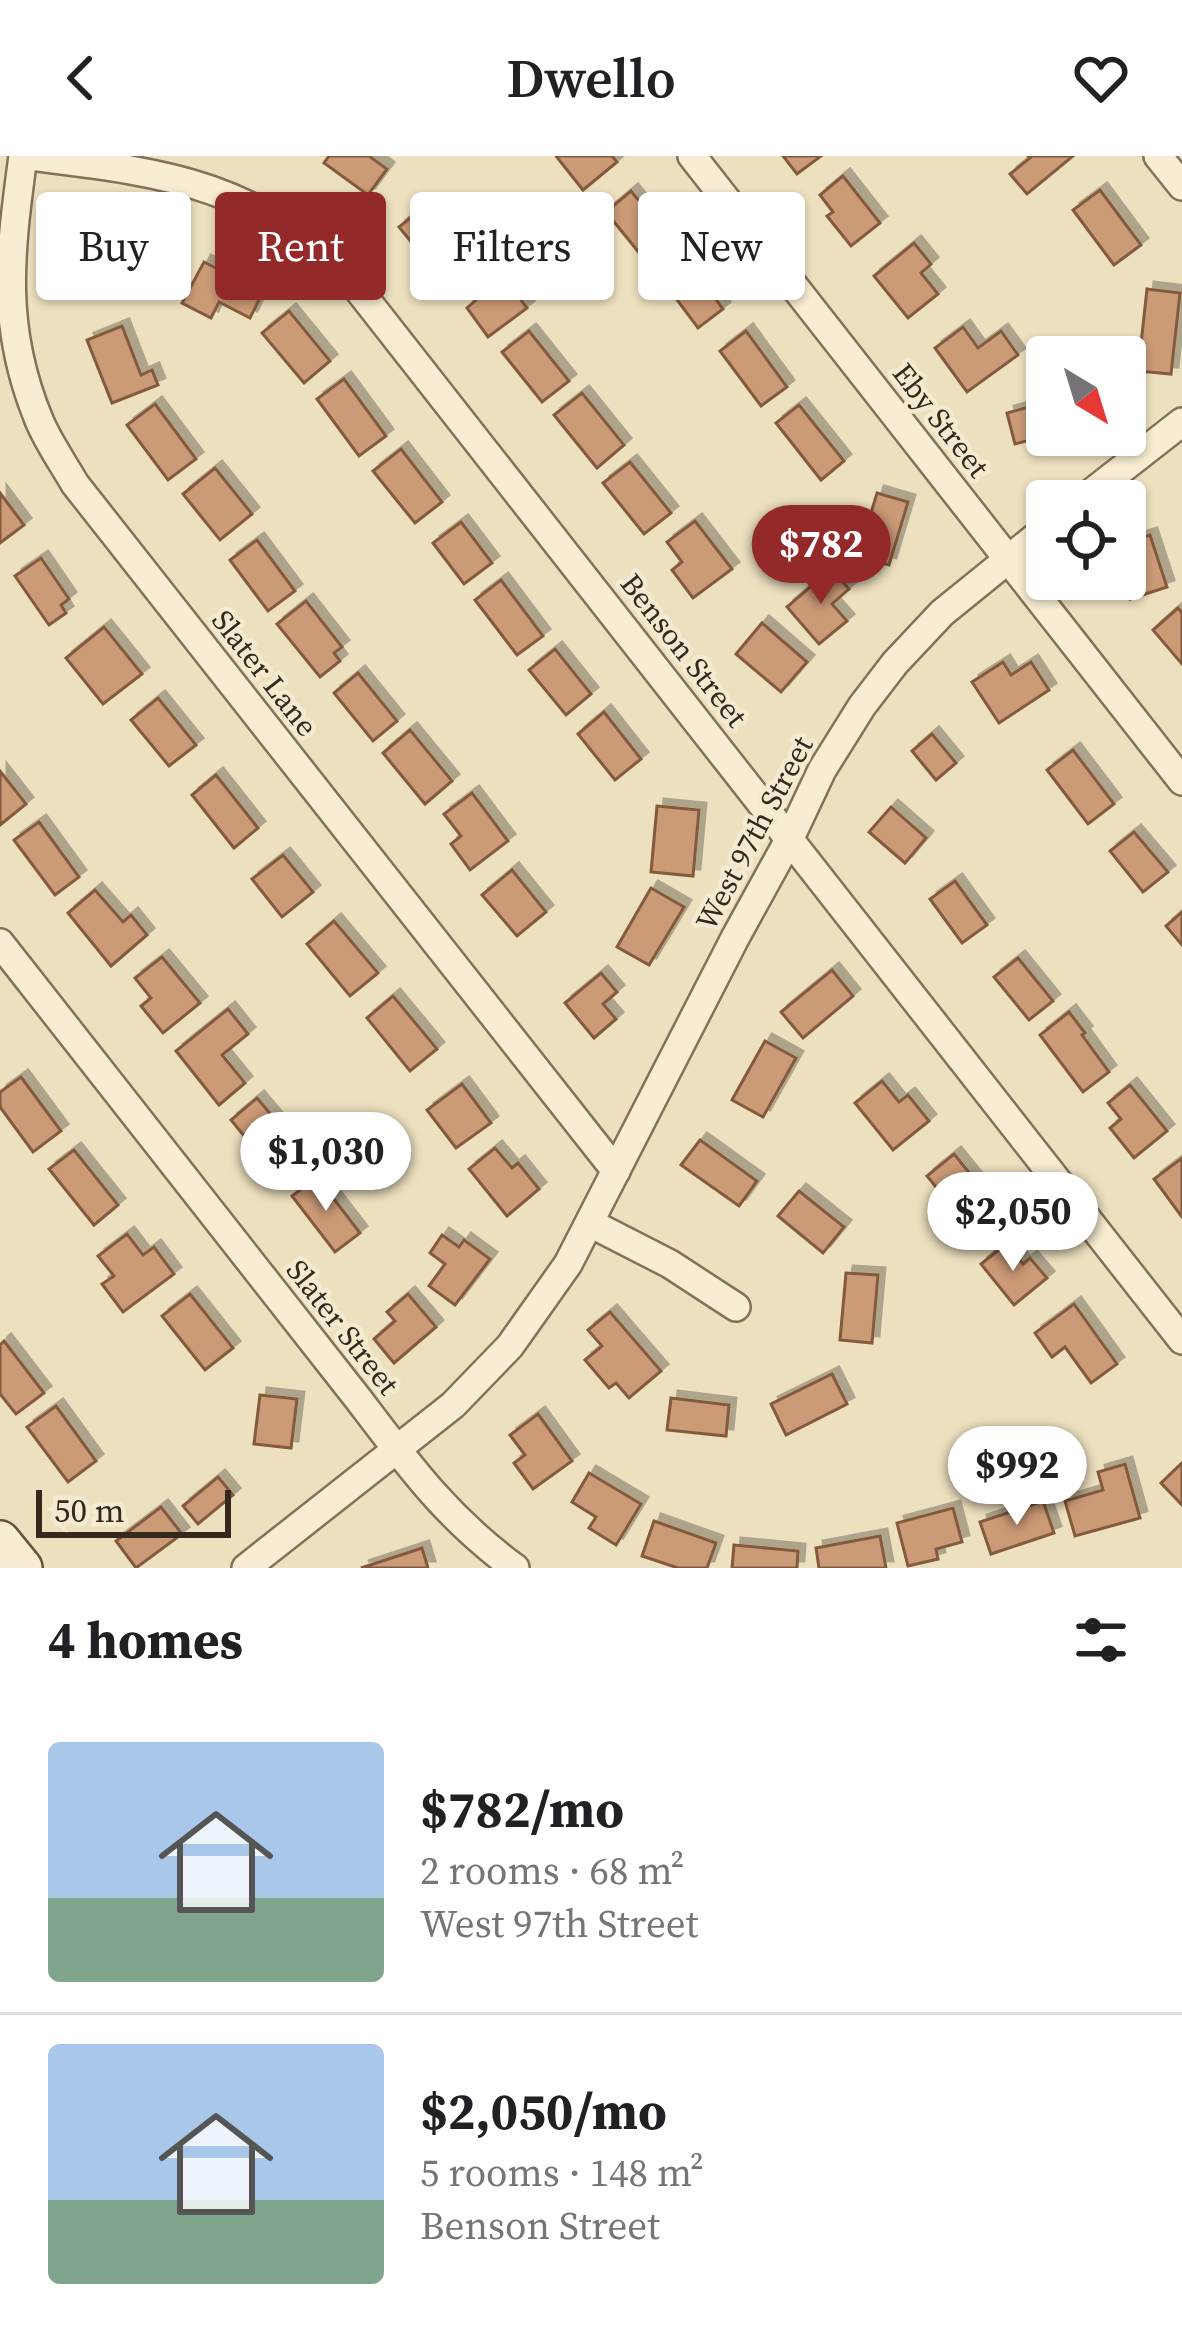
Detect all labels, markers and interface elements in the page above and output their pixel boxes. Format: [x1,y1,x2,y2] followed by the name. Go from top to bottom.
[506,41,676,115] text: Dwello
[48,45,114,111] icon: back
[1068,45,1134,111] icon: heart
[36,192,191,300] chip: Buy
[215,192,386,300] chip: Rent
[410,192,614,300] chip: Filters
[638,192,805,300] chip: New
[1026,336,1146,456] north arrow
[1026,336,1146,600] map controls
[883,354,999,486] street label: Eby Street
[1026,480,1146,600] button: locate
[750,505,892,607] pin: $782
[779,517,863,570] text: $782
[611,565,757,736] street label: Benson Street
[203,601,327,745] street label: Slater Lane
[686,729,822,937] street label: West 97th Street
[228,1112,424,1214] pin: $1,030
[267,1124,385,1177] text: $1,030
[915,1172,1111,1274] pin: $2,050
[954,1184,1072,1237] text: $2,050
[277,1251,409,1403] street label: Slater Street
[946,1426,1088,1528] pin: $992
[975,1438,1059,1491] text: $992
[36,1484,231,1537] scale bar
[54,1488,124,1533] text: 50 m
[48,1605,243,1675] text: 4 homes
[1068,1607,1134,1673] icon: filters
[420,1774,624,1844] text: $782/mo
[144,1790,288,1934] icon: home
[420,1844,684,1897] text: 2 rooms · 68 m²
[420,1897,698,1950] text: West 97th Street
[420,2076,667,2146] text: $2,050/mo
[144,2092,288,2236] icon: home
[420,2146,704,2199] text: 5 rooms · 148 m²
[420,2199,660,2252] text: Benson Street

